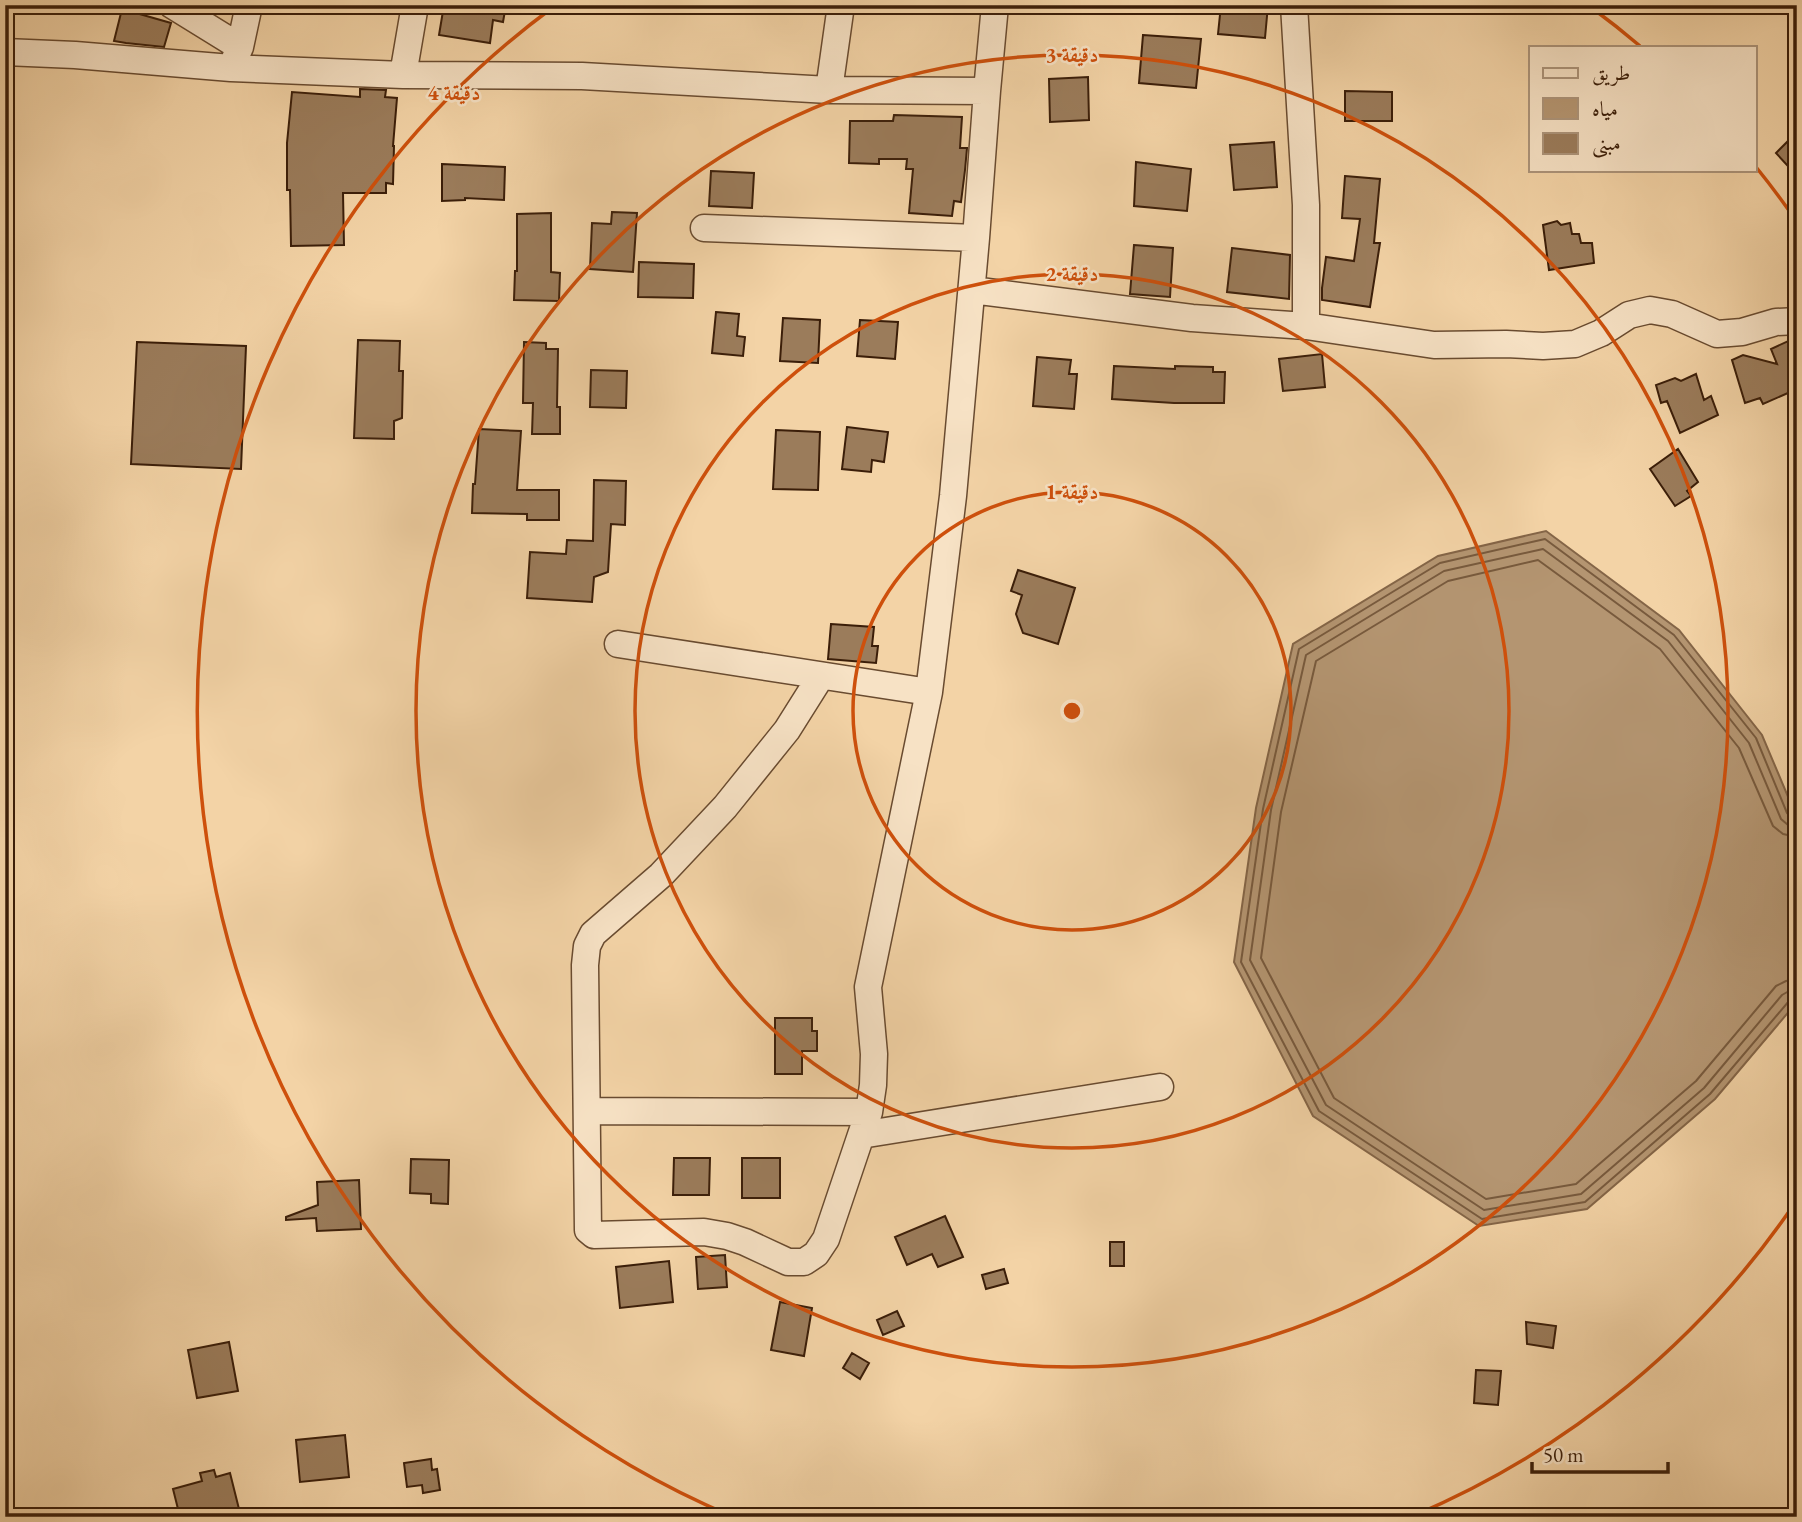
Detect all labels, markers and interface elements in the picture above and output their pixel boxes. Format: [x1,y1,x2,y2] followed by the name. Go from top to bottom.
[1046,41,1098,68] text: 3 دقيقة
[1529,46,1756,172] legend
[1592,59,1630,86] text: طريق
[428,79,480,106] text: 4 دقيقة
[1592,95,1618,122] text: مياه
[1592,129,1621,158] text: مبنى
[1046,260,1098,287] text: 2 دقيقة
[1046,478,1098,505] text: 1 دقيقة
[1060,699,1084,723] centre of rings
[1532,1431,1669,1475] scale bar
[1543,1441,1584,1468] text: 50 m

